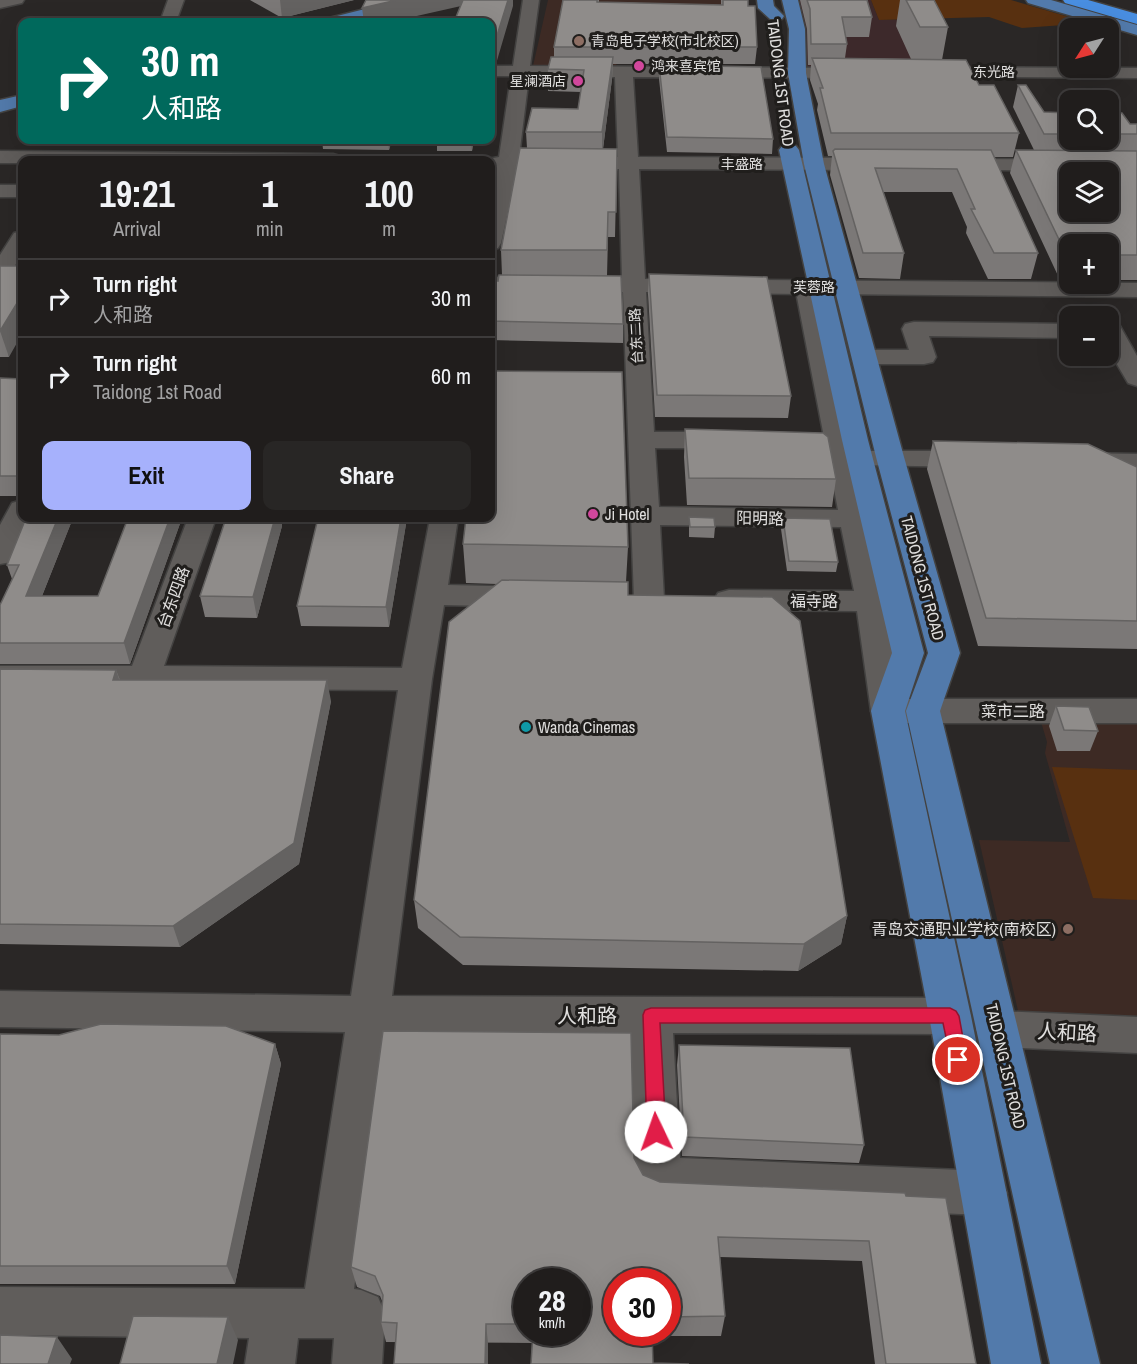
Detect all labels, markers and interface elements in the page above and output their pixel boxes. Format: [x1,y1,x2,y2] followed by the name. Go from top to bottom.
[762,18,800,148] street label: TAIDONG 1ST ROAD
[1059,18,1119,78] north arrow
[1059,18,1119,366] map controls
[591,32,739,50] place label: 青岛电子学校(市北校区)
[141,33,220,89] text: 30 m
[572,34,586,48] marker: 青岛电子学校(市北校区)
[42,42,120,120] icon: right
[651,57,721,75] place label: 鸿来喜宾馆
[632,59,646,73] marker: 鸿来喜宾馆
[973,63,1015,81] street label: 东光路
[510,72,566,90] place label: 星澜酒店
[571,74,585,88] marker: 星澜酒店
[141,90,222,126] text: 人和路
[1059,90,1119,150] button: search
[721,155,763,173] street label: 丰盛路
[1059,162,1119,222] button: layers
[99,170,175,218] text: 19:21
[261,170,278,218] text: 1
[365,170,414,218] text: 100
[113,215,161,242] text: Arrival
[256,215,283,242] text: min
[382,215,396,242] text: m
[1059,234,1119,294] button: +
[93,269,177,299] text: Turn right
[793,278,835,296] street label: 芙蓉路
[42,282,75,315] icon: right
[431,283,471,313] text: 30 m
[93,301,153,328] text: 人和路
[1059,306,1119,366] button: −
[626,308,646,364] street label: 台东二路
[93,348,177,378] text: Turn right
[42,360,75,393] icon: right
[431,361,471,391] text: 60 m
[93,378,222,405] text: Taidong 1st Road
[42,441,251,510] button: Exit
[263,441,471,510] button: Share
[605,503,650,525] place label: Ji Hotel
[586,507,600,521] marker: Ji Hotel
[736,507,784,529] street label: 阳明路
[896,513,950,643] street label: TAIDONG 1ST ROAD
[152,563,194,631] street label: 台东四路
[790,590,838,612] street label: 福寺路
[981,700,1045,722] street label: 菜市二路
[538,716,635,738] place label: Wanda Cinemas
[519,720,533,734] marker: Wanda Cinemas
[871,918,1056,940] place label: 青岛交通职业学校(南校区)
[1061,922,1075,936] marker: 青岛交通职业学校(南校区)
[981,1001,1031,1131] street label: TAIDONG 1ST ROAD
[557,1002,617,1029] street label: 人和路
[1036,1017,1098,1047] street label: 人和路
[932,1034,983,1085] pin
[941,1043,974,1076] icon: arrive
[624,1100,688,1164] position arrow
[603,1268,681,1346] speed limit sign: 30
[538,1280,566,1320] text: 28
[539,1312,565,1333] text: km/h

